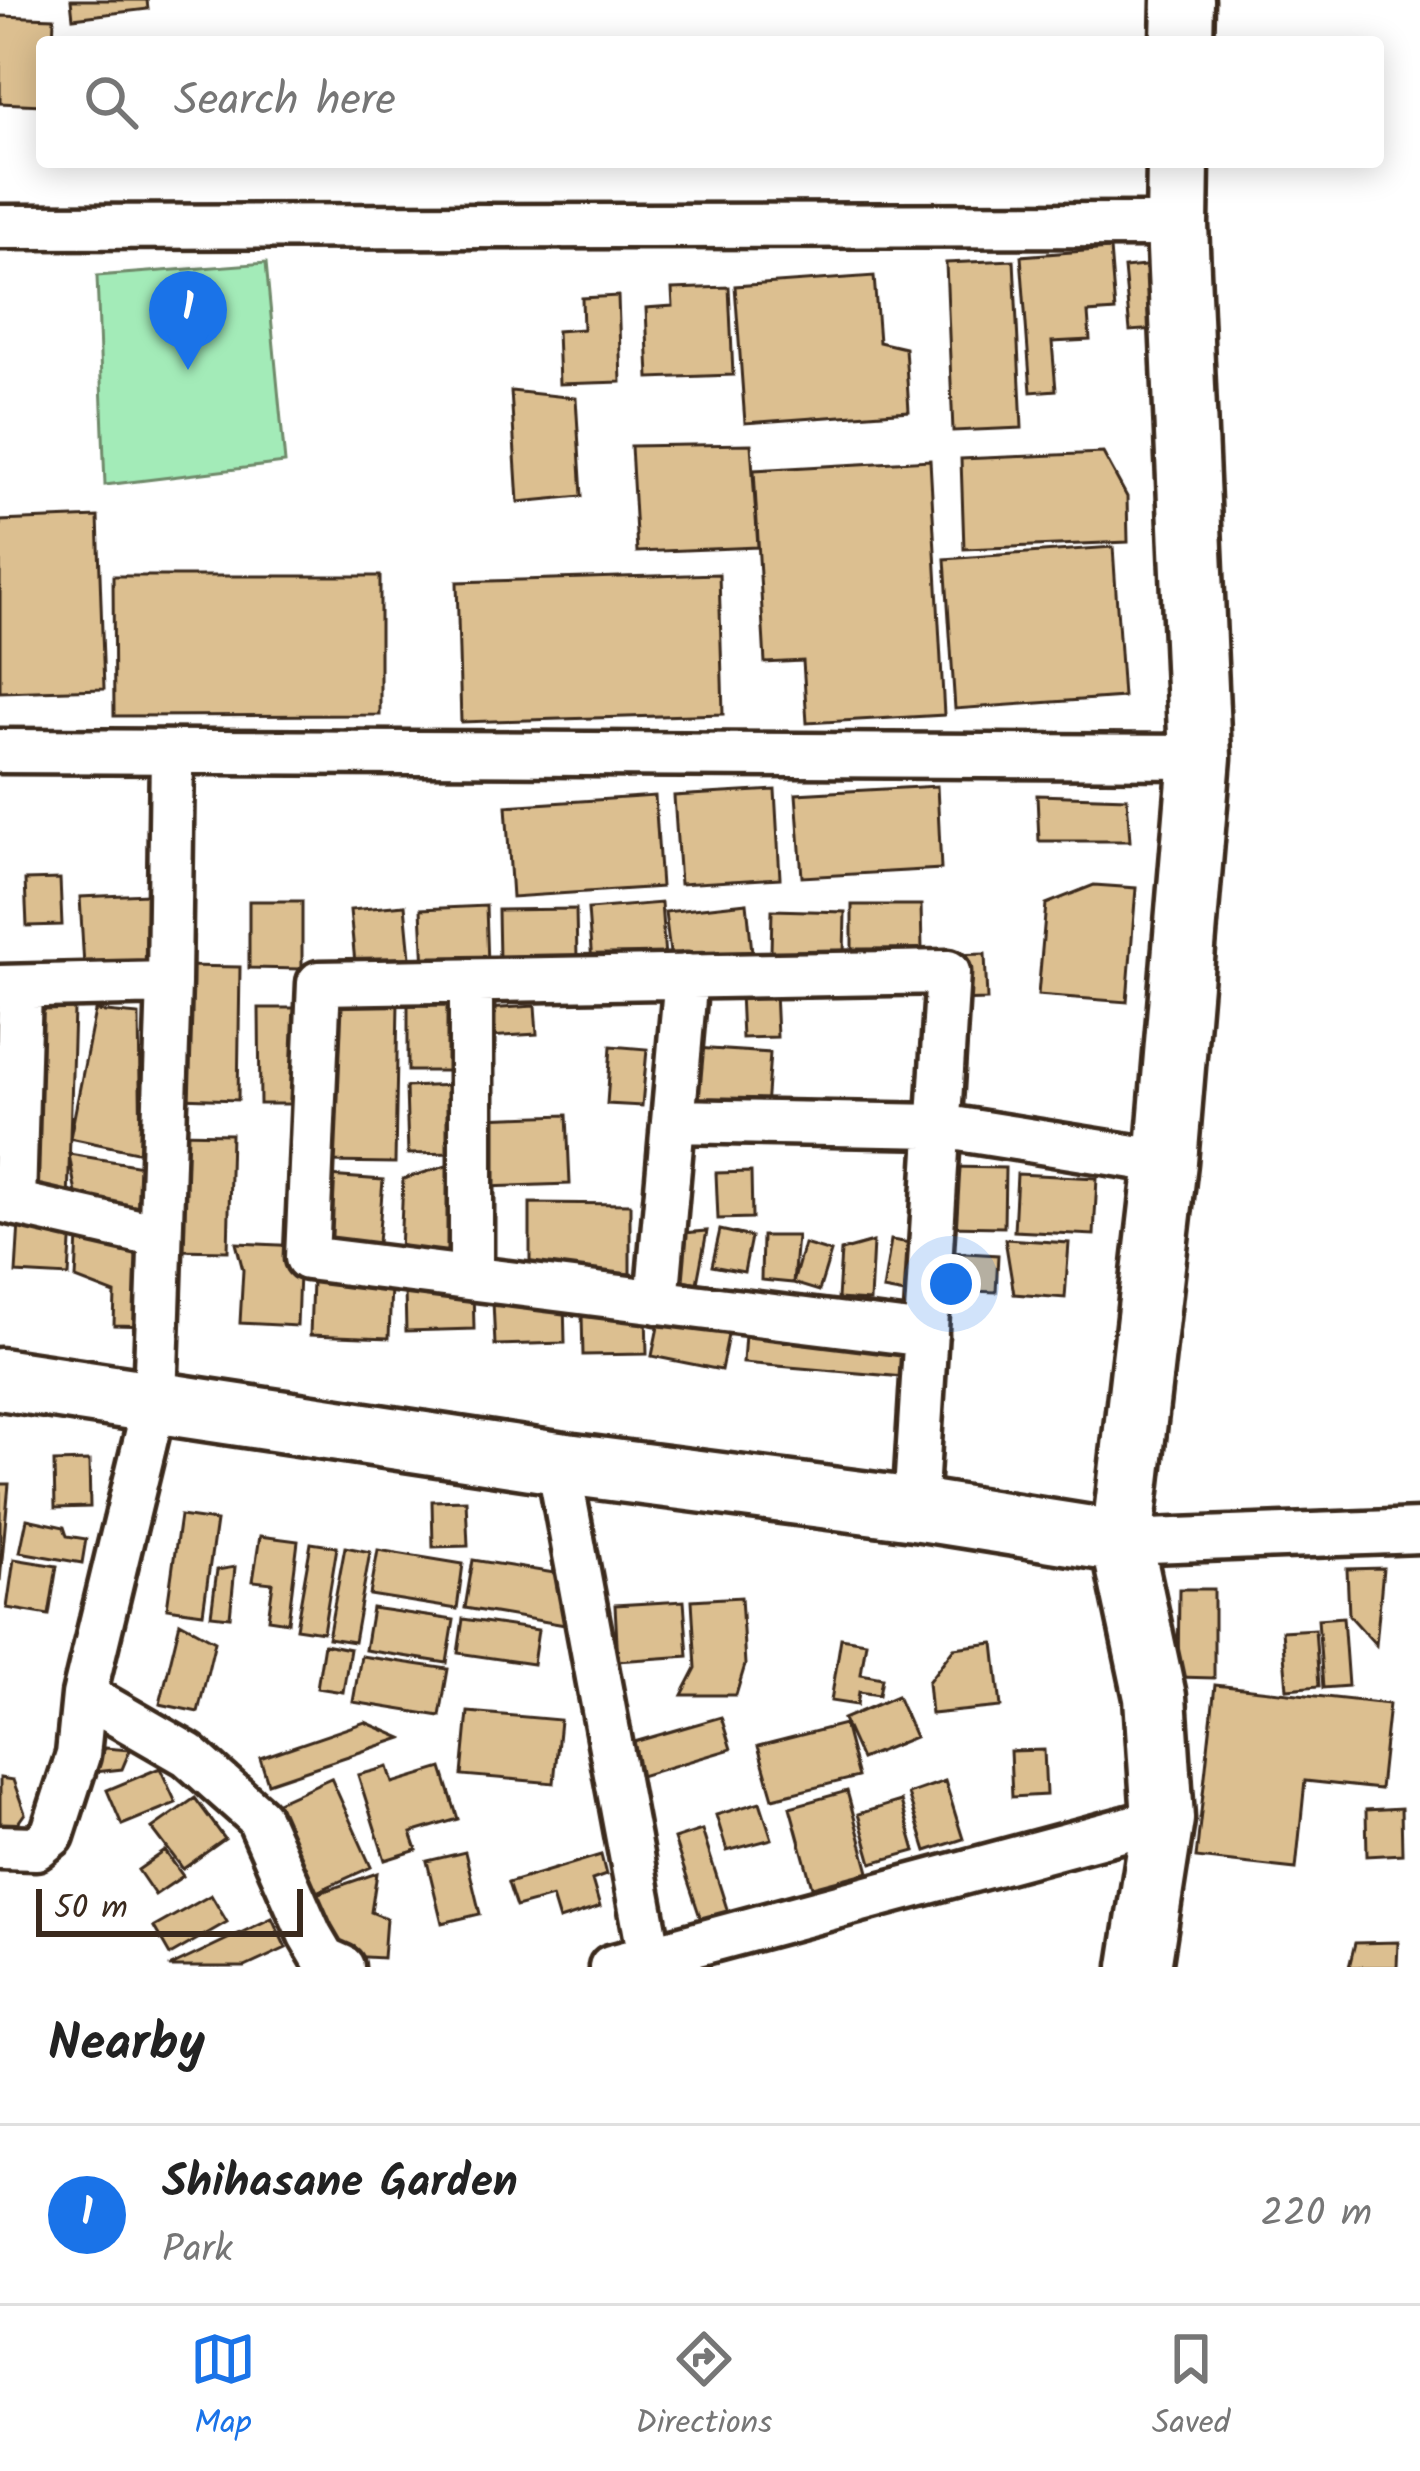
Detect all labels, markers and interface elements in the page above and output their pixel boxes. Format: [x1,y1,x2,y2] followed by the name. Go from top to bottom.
[36,36,1384,168] search box
[174,66,396,138] text: Search here
[78,69,144,135] icon: search
[149,271,227,370] pin: 1
[921,1254,981,1314] your location
[36,1883,303,1936] scale bar
[54,1883,128,1936] text: 50 m
[48,2005,205,2086] text: Nearby
[162,2148,518,2220] text: Shihasane Garden
[81,2184,93,2246] text: 1
[1260,2184,1372,2246] text: 220 m
[162,2220,233,2282] text: Park
[190,2326,256,2451] tab: Map
[635,2326,772,2451] tab: Directions
[1152,2326,1230,2451] tab: Saved

